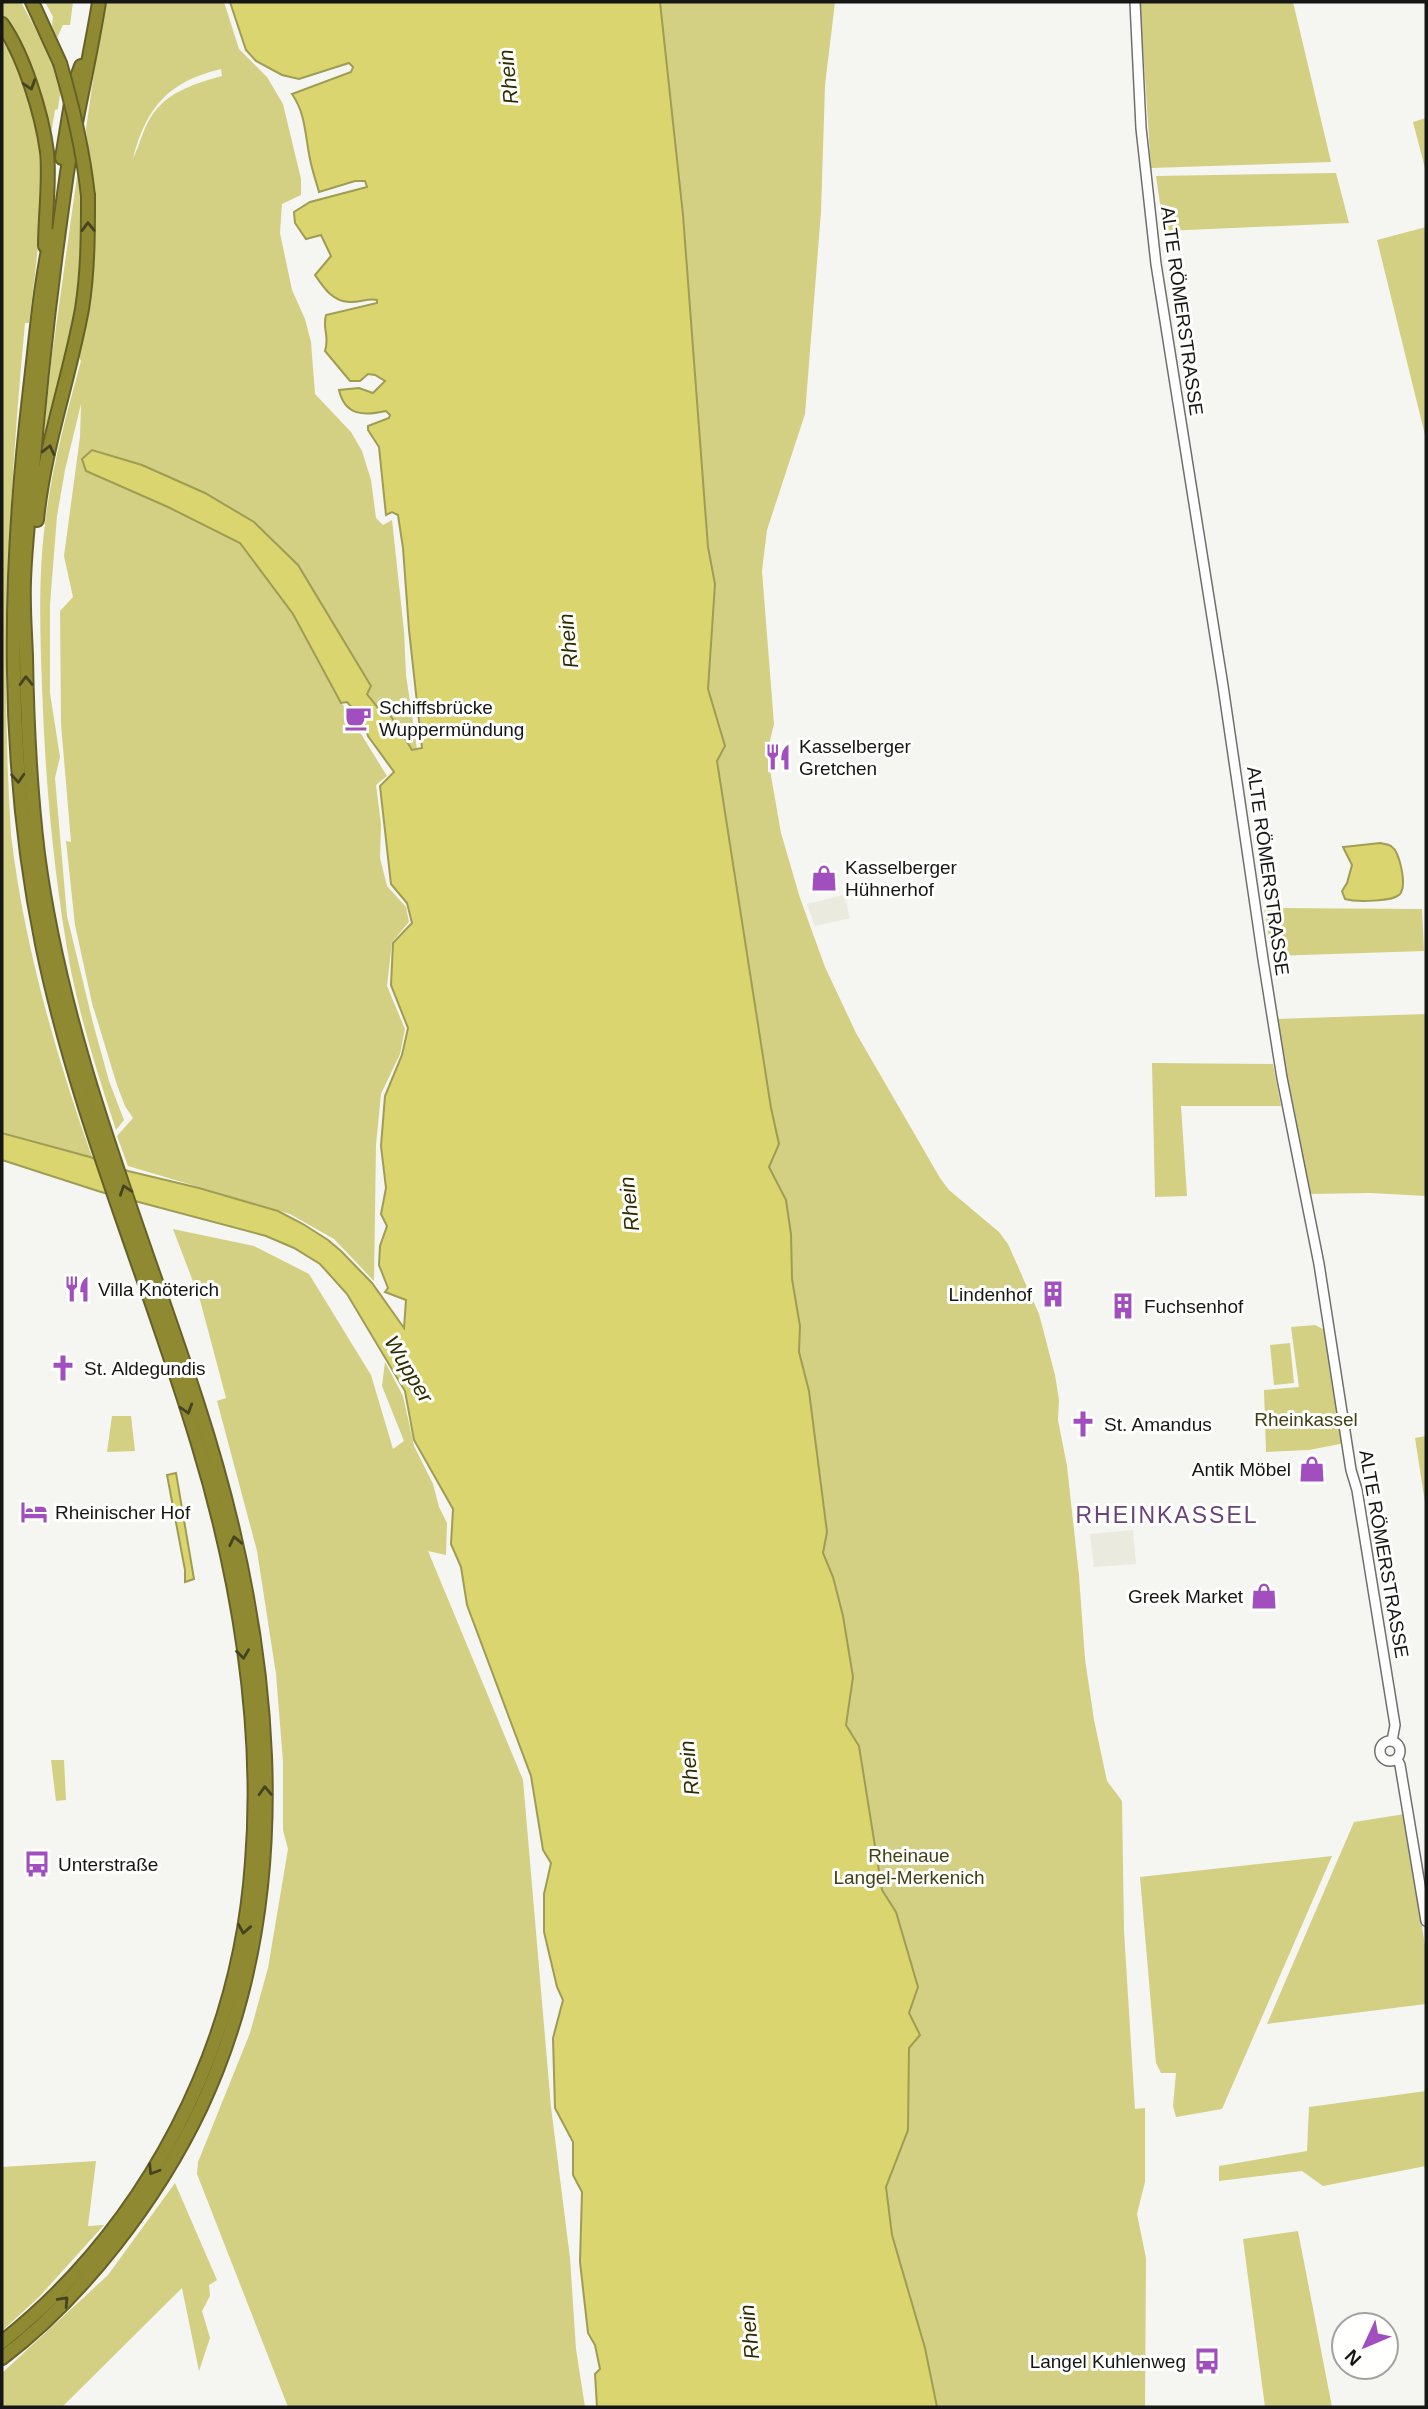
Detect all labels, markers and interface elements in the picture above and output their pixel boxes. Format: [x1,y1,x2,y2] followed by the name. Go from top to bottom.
[494,49,522,105] water label: Rhein
[22,79,37,91] one-way arrow
[1157,205,1207,417] street label: ALTE RÖMERSTRASSE
[81,221,96,232] one-way arrow
[41,444,55,456] one-way arrow
[554,613,582,669] water label: Rhein
[18,675,34,685] one-way arrow
[379,697,524,740] place label: Schiffsbrücke Wuppermündung
[343,703,373,733] cafe icon: Schiffsbrücke Wuppermündung
[799,736,912,779] place label: Kasselberger Gretchen
[763,742,793,772] restaurant icon: Kasselberger Gretchen
[1243,765,1293,977] street label: ALTE RÖMERSTRASSE
[10,773,25,784] one-way arrow
[845,857,958,900] place label: Kasselberger Hühnerhof
[809,863,839,893] shop icon: Kasselberger Hühnerhof
[615,1176,643,1232] water label: Rhein
[119,1184,133,1196] one-way arrow
[62,1274,92,1304] restaurant icon: Villa Knöterich
[98,1279,219,1300] place label: Villa Knöterich
[1038,1279,1068,1309] building icon: Lindenhof
[949,1284,1033,1305] place label: Lindenhof
[1108,1291,1138,1321] building icon: Fuchsenhof
[1144,1296,1244,1317] place label: Fuchsenhof
[380,1332,438,1407] water label: Wupper
[48,1353,78,1383] church icon: St. Aldegundis
[84,1358,205,1379] place label: St. Aldegundis
[179,1402,193,1414] one-way arrow
[1068,1409,1098,1439] church icon: St. Amandus
[1254,1409,1358,1430] park label: Rheinkassel
[1104,1414,1212,1435] place label: St. Amandus
[1355,1448,1413,1660] street label: ALTE RÖMERSTRASSE
[1297,1454,1327,1484] shop icon: Antik Möbel
[1192,1459,1291,1480] place label: Antik Möbel
[19,1497,49,1527] hotel icon: Rheinischer Hof
[55,1502,191,1523] place label: Rheinischer Hof
[1075,1502,1259,1528] district label: RHEINKASSEL
[228,1535,243,1547] one-way arrow
[1249,1581,1279,1611] shop icon: Greek Market
[1128,1586,1244,1607] place label: Greek Market
[236,1648,251,1660] one-way arrow
[675,1740,703,1796] water label: Rhein
[258,1785,273,1796] one-way arrow
[833,1845,985,1888] park label: Rheinaue Langel-Merkenich
[22,1849,52,1879] bus stop icon: Unterstraße
[58,1854,158,1875] place label: Unterstraße
[237,1923,252,1935] one-way arrow
[148,2163,161,2176] one-way arrow
[55,2296,68,2309] one-way arrow
[735,2304,763,2360] water label: Rhein
[1330,2311,1400,2381] north arrow
[1341,2345,1365,2370] text: N
[1192,2346,1222,2376] bus stop icon: Langel Kuhlenweg
[1030,2351,1186,2372] place label: Langel Kuhlenweg

